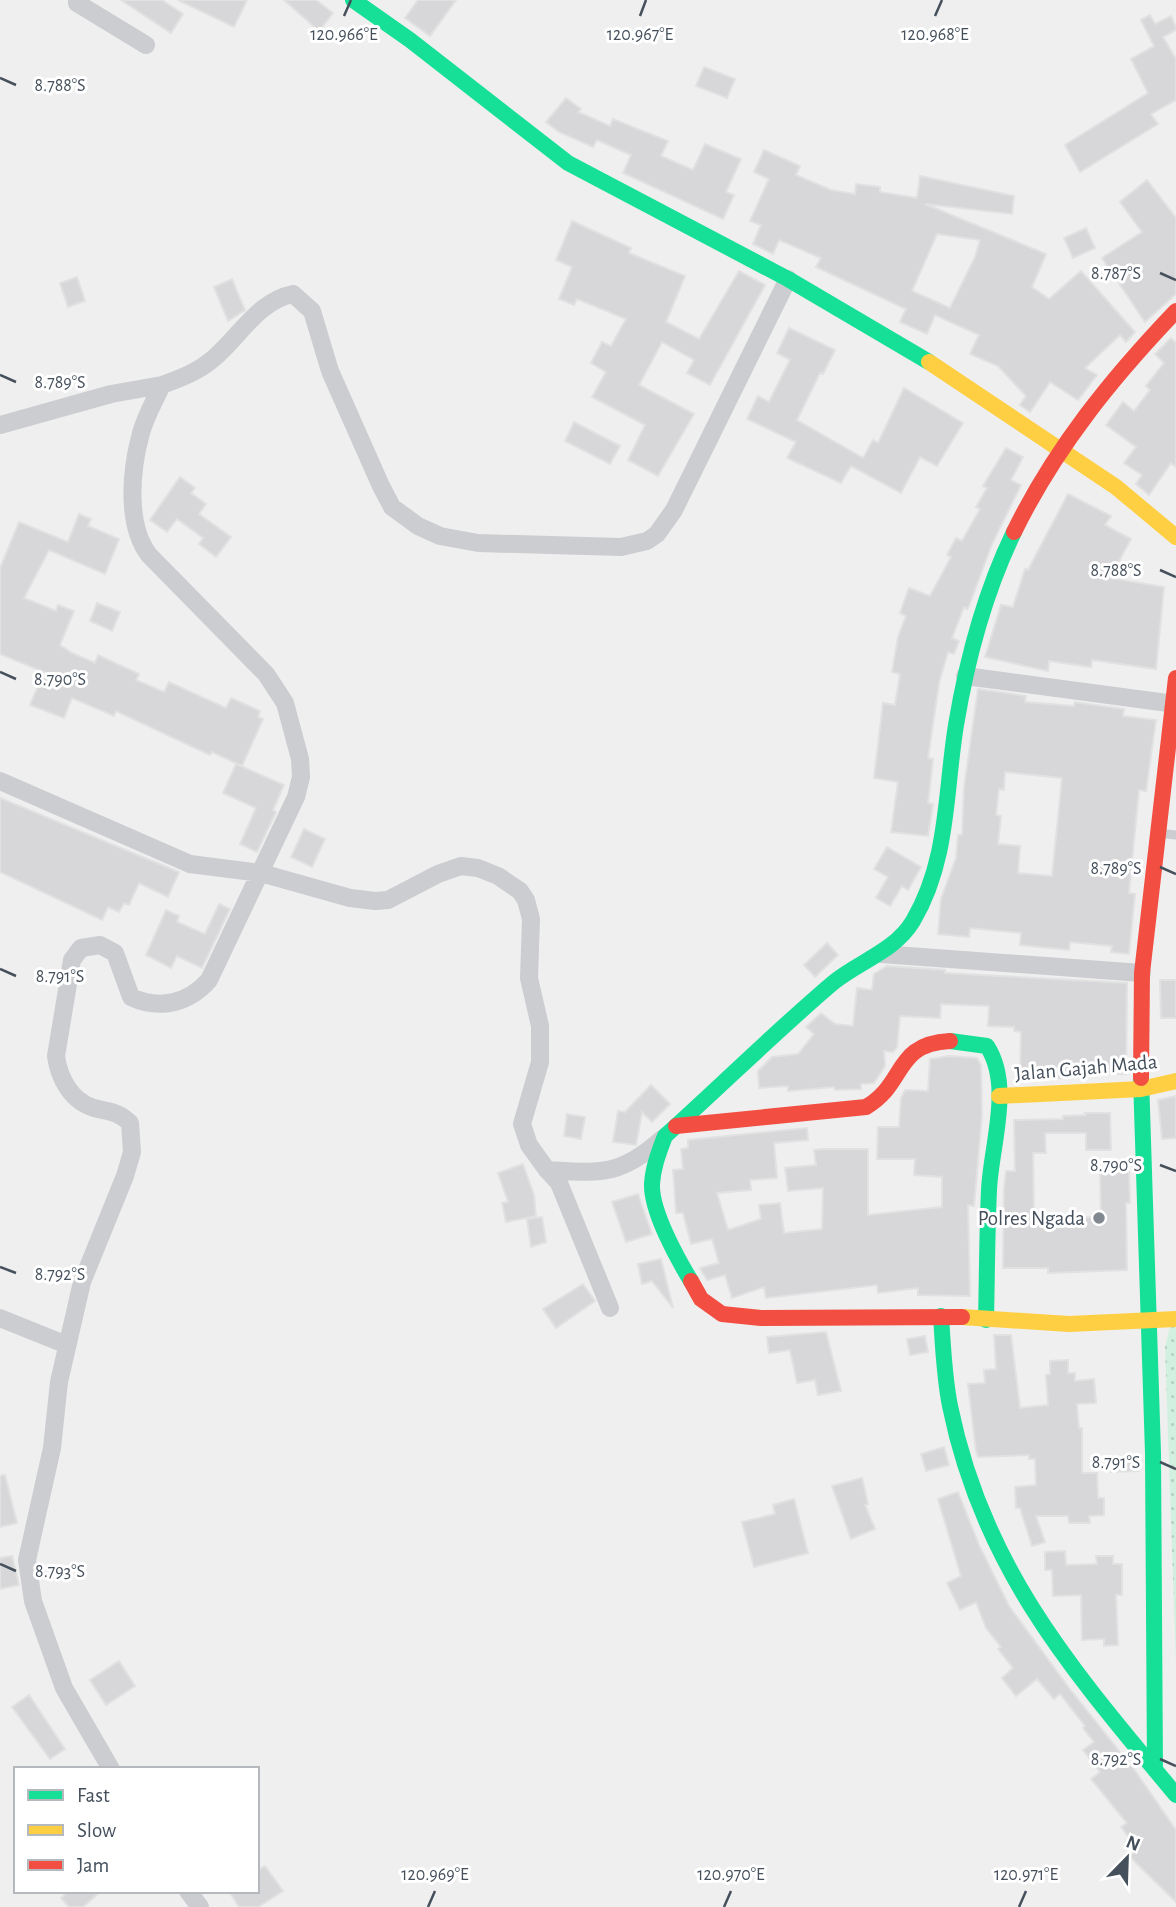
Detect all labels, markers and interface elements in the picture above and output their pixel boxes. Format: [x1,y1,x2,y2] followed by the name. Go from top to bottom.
[310,26,378,44] text: 120.966°E
[607,26,674,44] text: 120.967°E
[901,26,969,44] text: 120.968°E
[35,77,86,95] text: 8.788°S
[1091,265,1141,283] text: 8.787°S
[35,374,85,392] text: 8.789°S
[1091,562,1142,580] text: 8.788°S
[34,671,86,689] text: 8.790°S
[1091,860,1141,878] text: 8.789°S
[36,968,84,986] text: 8.791°S
[1014,1051,1159,1085] street label: Jalan Gajah Mada
[1090,1157,1142,1175] text: 8.790°S
[978,1208,1085,1229] place label: Polres Ngada
[1091,1210,1107,1226] marker: Polres Ngada
[35,1266,85,1284] text: 8.792°S
[1092,1454,1140,1472] text: 8.791°S
[35,1563,85,1581] text: 8.793°S
[1091,1751,1141,1769] text: 8.792°S
[14,1767,259,1893] legend
[77,1785,110,1806] text: Fast
[77,1820,116,1841] text: Slow
[1092,1823,1162,1893] north arrow
[1123,1832,1143,1855] text: N
[77,1855,109,1876] text: Jam
[401,1866,469,1884] text: 120.969°E
[697,1866,765,1884] text: 120.970°E
[994,1866,1058,1884] text: 120.971°E

